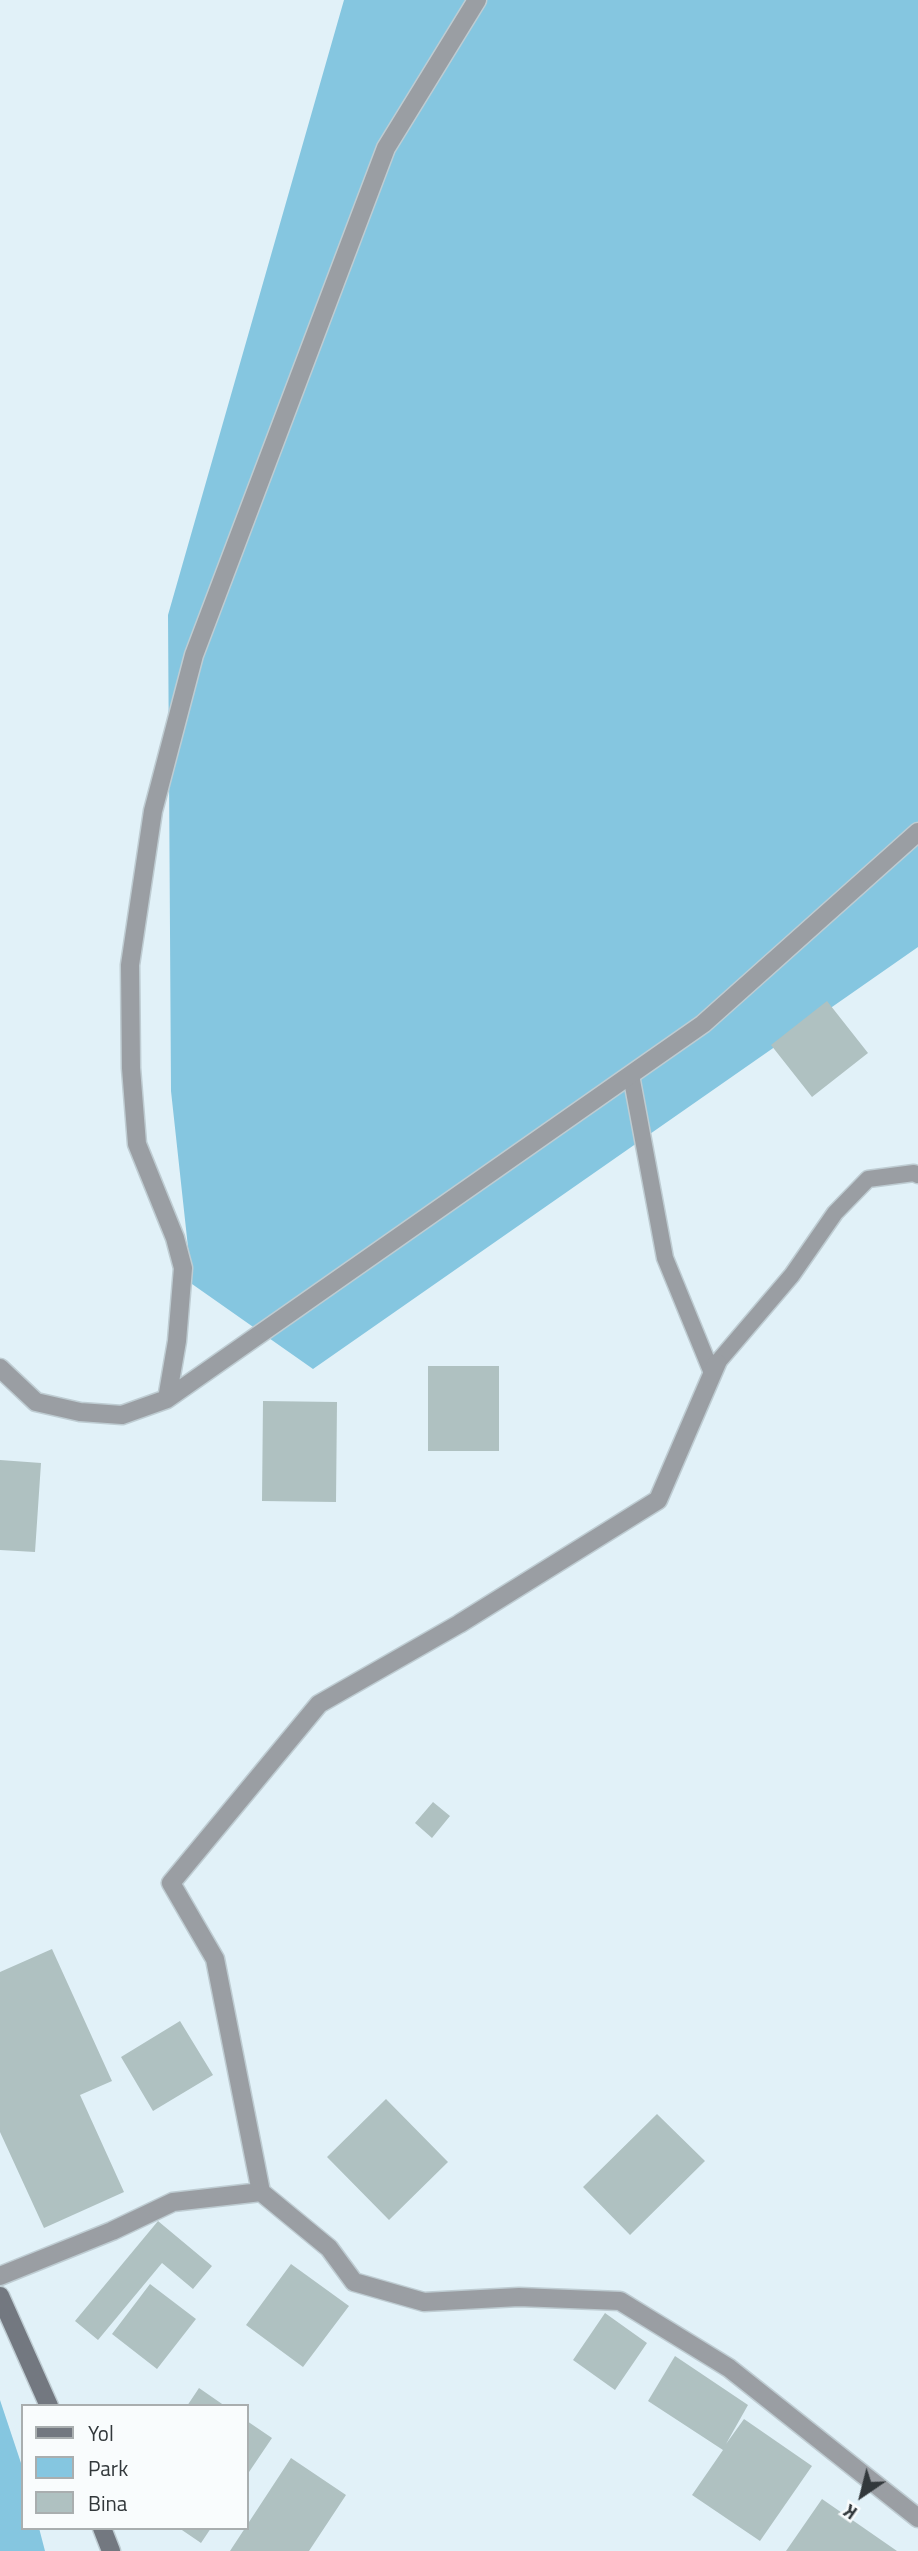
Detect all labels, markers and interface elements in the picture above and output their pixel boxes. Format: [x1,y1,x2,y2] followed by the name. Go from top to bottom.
[21,2404,248,2530] legend
[88,2417,114,2449] text: Yol
[88,2452,128,2484] text: Park
[827,2460,897,2530] north arrow
[88,2487,127,2519] text: Bina
[837,2497,863,2528] text: K

